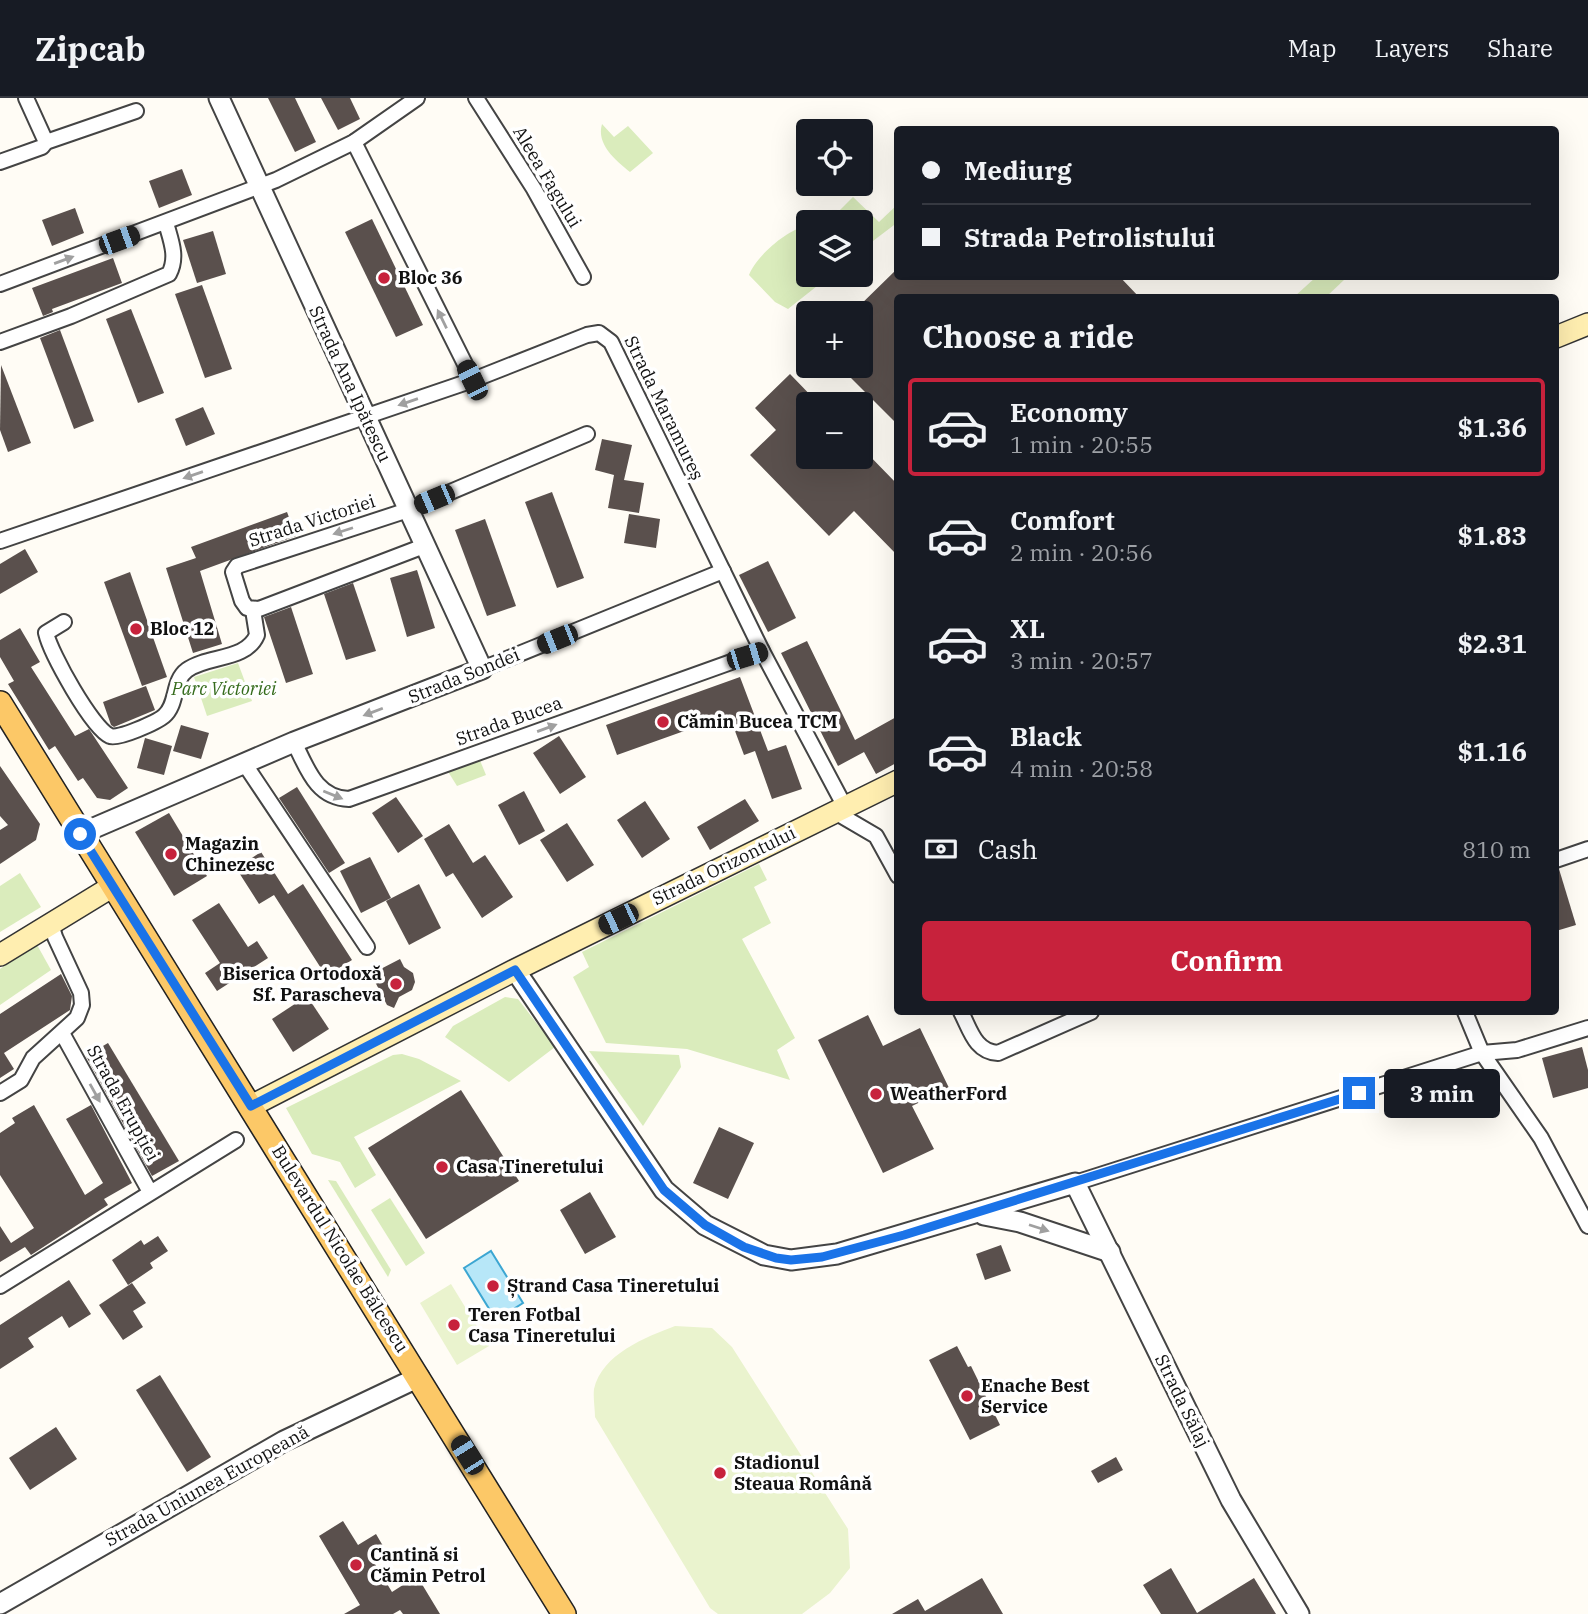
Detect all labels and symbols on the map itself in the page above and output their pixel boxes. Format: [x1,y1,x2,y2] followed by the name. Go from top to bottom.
[508,122,587,232] street label: Aleea Fagului
[96,223,143,257] car
[54,255,75,266] one-way arrow
[398,266,463,289] place label: Bloc 36
[376,270,392,286] marker: Bloc 36
[304,302,397,466] street label: Strada Ana Ipătescu
[437,309,448,329] one-way arrow
[620,332,709,484] street label: Strada Maramureș
[454,357,491,403] car
[397,397,418,408] one-way arrow
[182,470,203,481] one-way arrow
[411,481,458,517] car
[246,489,378,552] street label: Strada Victoriei
[333,526,354,537] one-way arrow
[150,617,215,640] place label: Bloc 12
[128,621,144,637] marker: Bloc 12
[534,621,581,657] car
[724,640,771,672] car
[405,643,523,708] street label: Strada Sondei
[170,677,277,700] park label: Parc Victoriei
[453,691,565,750] street label: Strada Bucea
[362,706,383,717] one-way arrow
[677,710,838,733] place label: Cămin Bucea TCM
[655,714,671,730] marker: Cămin Bucea TCM
[536,722,557,733] one-way arrow
[323,789,344,800] one-way arrow
[64,818,96,850] route start
[648,821,799,910] street label: Strada Orizontului
[185,832,275,876] place label: Magazin Chinezesc
[163,846,179,862] marker: Magazin Chinezesc
[595,900,642,938] car
[222,962,382,1006] place label: Biserica Ortodoxă Sf. Parascheva
[388,976,404,992] marker: Biserica Ortodoxă Sf. Parascheva
[82,1041,165,1165] street label: Strada Erupției
[1384,1068,1499,1118] callout: 3 min
[1343,1077,1375,1109] route end
[890,1082,1007,1105] place label: WeatherFord
[89,1083,101,1103] one-way arrow
[868,1086,884,1102] marker: WeatherFord
[267,1141,414,1357] street label: Bulevardul Nicolae Bălcescu
[456,1155,604,1178] place label: Casa Tineretului
[434,1159,450,1175] marker: Casa Tineretului
[1028,1223,1049,1233] one-way arrow
[507,1274,719,1298] place label: Ștrand Casa Tineretului
[485,1278,501,1294] marker: Ștrand Casa Tineretului
[468,1303,616,1347] place label: Teren Fotbal Casa Tineretului
[446,1317,462,1333] marker: Teren Fotbal Casa Tineretului
[1150,1350,1215,1451] street label: Strada Sălaj
[981,1374,1090,1418] place label: Enache Best Service
[959,1388,975,1404] marker: Enache Best Service
[101,1420,313,1551] street label: Strada Uniunea Europeană
[447,1432,488,1478] car
[734,1451,872,1495] place label: Stadionul Steaua Română
[712,1465,728,1481] marker: Stadionul Steaua Română
[370,1543,486,1587] place label: Cantină si Cămin Petrol
[348,1557,364,1573] marker: Cantină si Cămin Petrol

